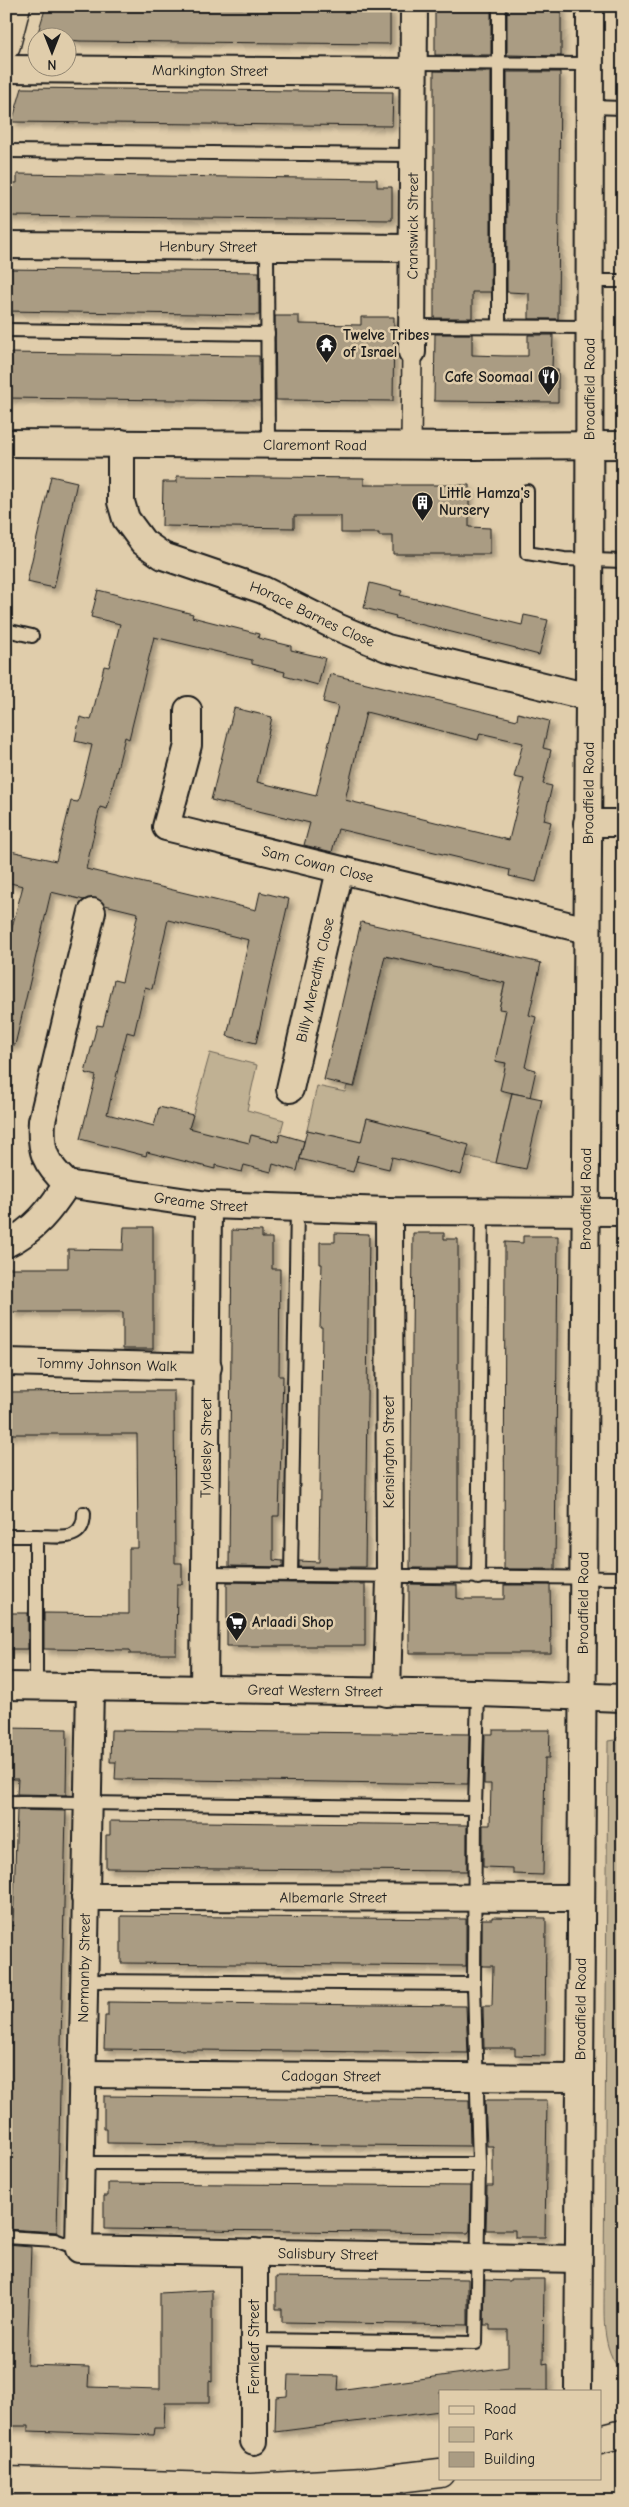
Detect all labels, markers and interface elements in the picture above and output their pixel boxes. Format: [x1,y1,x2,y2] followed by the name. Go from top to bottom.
[28,28,78,78] north arrow
[47,56,57,73] text: N
[152,61,269,80] street label: Markington Street
[403,172,422,279] street label: Cranswick Street
[159,237,258,256] street label: Henbury Street
[343,326,429,361] place label: Twelve Tribes of Israel
[315,332,339,363] temple icon: Twelve Tribes of Israel
[580,338,599,440] street label: Broadfield Road
[537,365,561,396] restaurant icon: Cafe Soomaal
[445,368,533,386] place label: Cafe Soomaal
[263,436,367,454] street label: Claremont Road
[439,484,530,519] place label: Little Hamza's Nursery
[411,490,435,521] building icon: Little Hamza's Nursery
[247,577,378,651] street label: Horace Barnes Close
[579,742,598,844] street label: Broadfield Road
[260,842,376,887] street label: Sam Cowan Close
[292,915,338,1044] street label: Billy Meredith Close
[576,1148,595,1250] street label: Broadfield Road
[153,1188,249,1215] street label: Greame Street
[37,1354,178,1375] street label: Tommy Johnson Walk
[380,1395,398,1508] street label: Kensington Street
[197,1397,215,1498] street label: Tyldesley Street
[574,1552,592,1654] street label: Broadfield Road
[224,1610,248,1641] supermarket icon: Arlaadi Shop
[252,1613,334,1631] place label: Arlaadi Shop
[247,1681,383,1701] street label: Great Western Street
[279,1888,387,1907] street label: Albemarle Street
[74,1912,94,2023] street label: Normanby Street
[571,1958,590,2060] street label: Broadfield Road
[281,2067,381,2085] street label: Cadogan Street
[278,2244,379,2264] street label: Salisbury Street
[245,2299,263,2394] street label: Fernleaf Street
[439,2390,602,2480] legend
[484,2400,516,2418] text: Road
[484,2426,513,2444] text: Park
[484,2450,535,2468] text: Building

